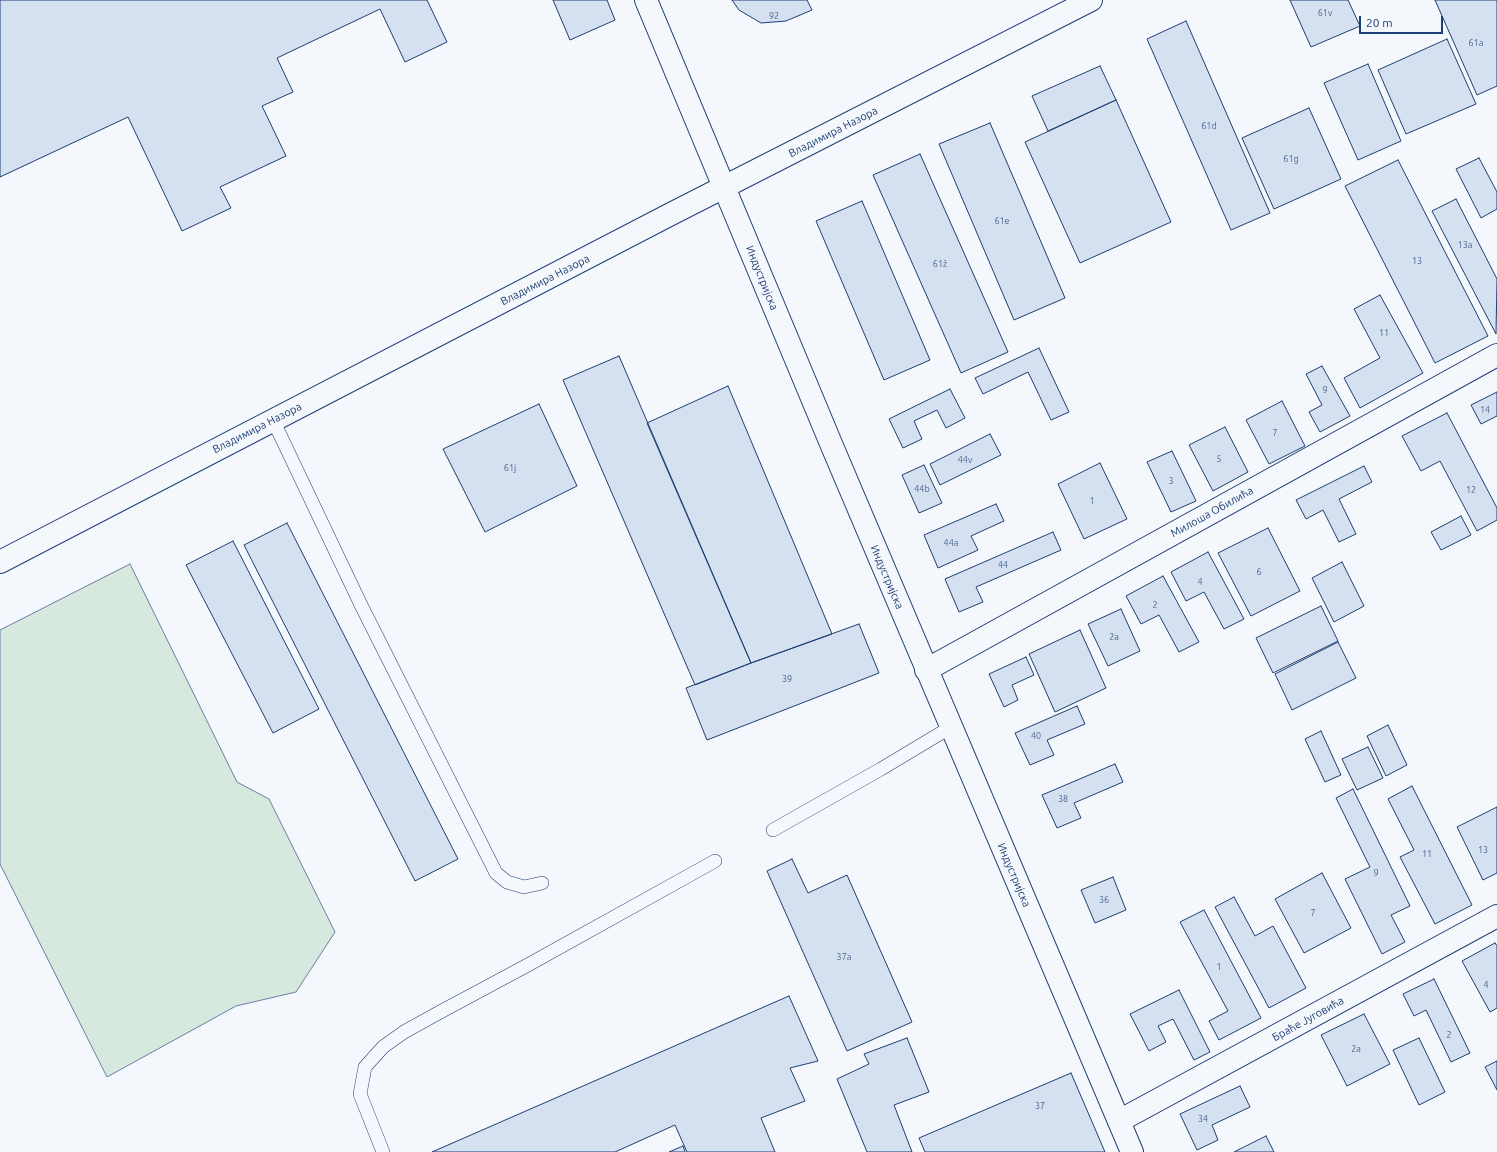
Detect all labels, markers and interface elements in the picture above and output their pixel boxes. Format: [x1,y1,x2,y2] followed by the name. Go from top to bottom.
[1318,8,1332,18] house number: 61v
[1361,8,1445,34] scale bar
[769,11,779,21] house number: 92
[1366,16,1393,29] text: 20 m
[1469,38,1483,48] house number: 61a
[786,104,880,160] street label: Владимира Назора
[1201,121,1217,131] house number: 61d
[1283,154,1299,164] house number: 61g
[994,216,1010,226] house number: 61e
[1458,240,1472,250] house number: 13a
[743,244,781,312] street label: Индустријска
[498,252,592,308] street label: Владимира Назора
[1412,256,1422,266] house number: 13
[933,259,947,269] house number: 61ž
[1379,328,1389,338] house number: 11
[1322,385,1328,395] house number: 9
[210,400,304,456] street label: Владимира Назора
[1480,405,1490,415] house number: 14
[1272,428,1278,438] house number: 7
[1216,454,1222,464] house number: 5
[958,455,972,465] house number: 44v
[504,463,516,473] house number: 61j
[1168,476,1174,486] house number: 3
[914,484,930,494] house number: 44b
[1168,484,1256,540] street label: Милоша Обилића
[1466,485,1476,495] house number: 12
[1089,496,1095,506] house number: 1
[944,538,958,548] house number: 44a
[868,543,906,611] street label: Индустријска
[998,560,1008,570] house number: 44
[1256,567,1262,577] house number: 6
[1197,577,1203,587] house number: 4
[1152,600,1158,610] house number: 2
[1109,632,1119,642] house number: 2a
[782,674,792,684] house number: 39
[1031,731,1041,741] house number: 40
[1058,794,1068,804] house number: 38
[995,841,1033,909] street label: Индустријска
[1478,845,1488,855] house number: 13
[1422,849,1432,859] house number: 11
[1373,868,1379,878] house number: 9
[1099,895,1109,905] house number: 36
[1310,908,1316,918] house number: 7
[837,952,851,962] house number: 37a
[1216,962,1222,972] house number: 1
[1483,980,1489,990] house number: 4
[1270,994,1346,1044] street label: Браће Југовића
[1446,1030,1452,1040] house number: 2
[1351,1044,1361,1054] house number: 2a
[1035,1101,1045,1111] house number: 37
[1198,1114,1208,1124] house number: 34

